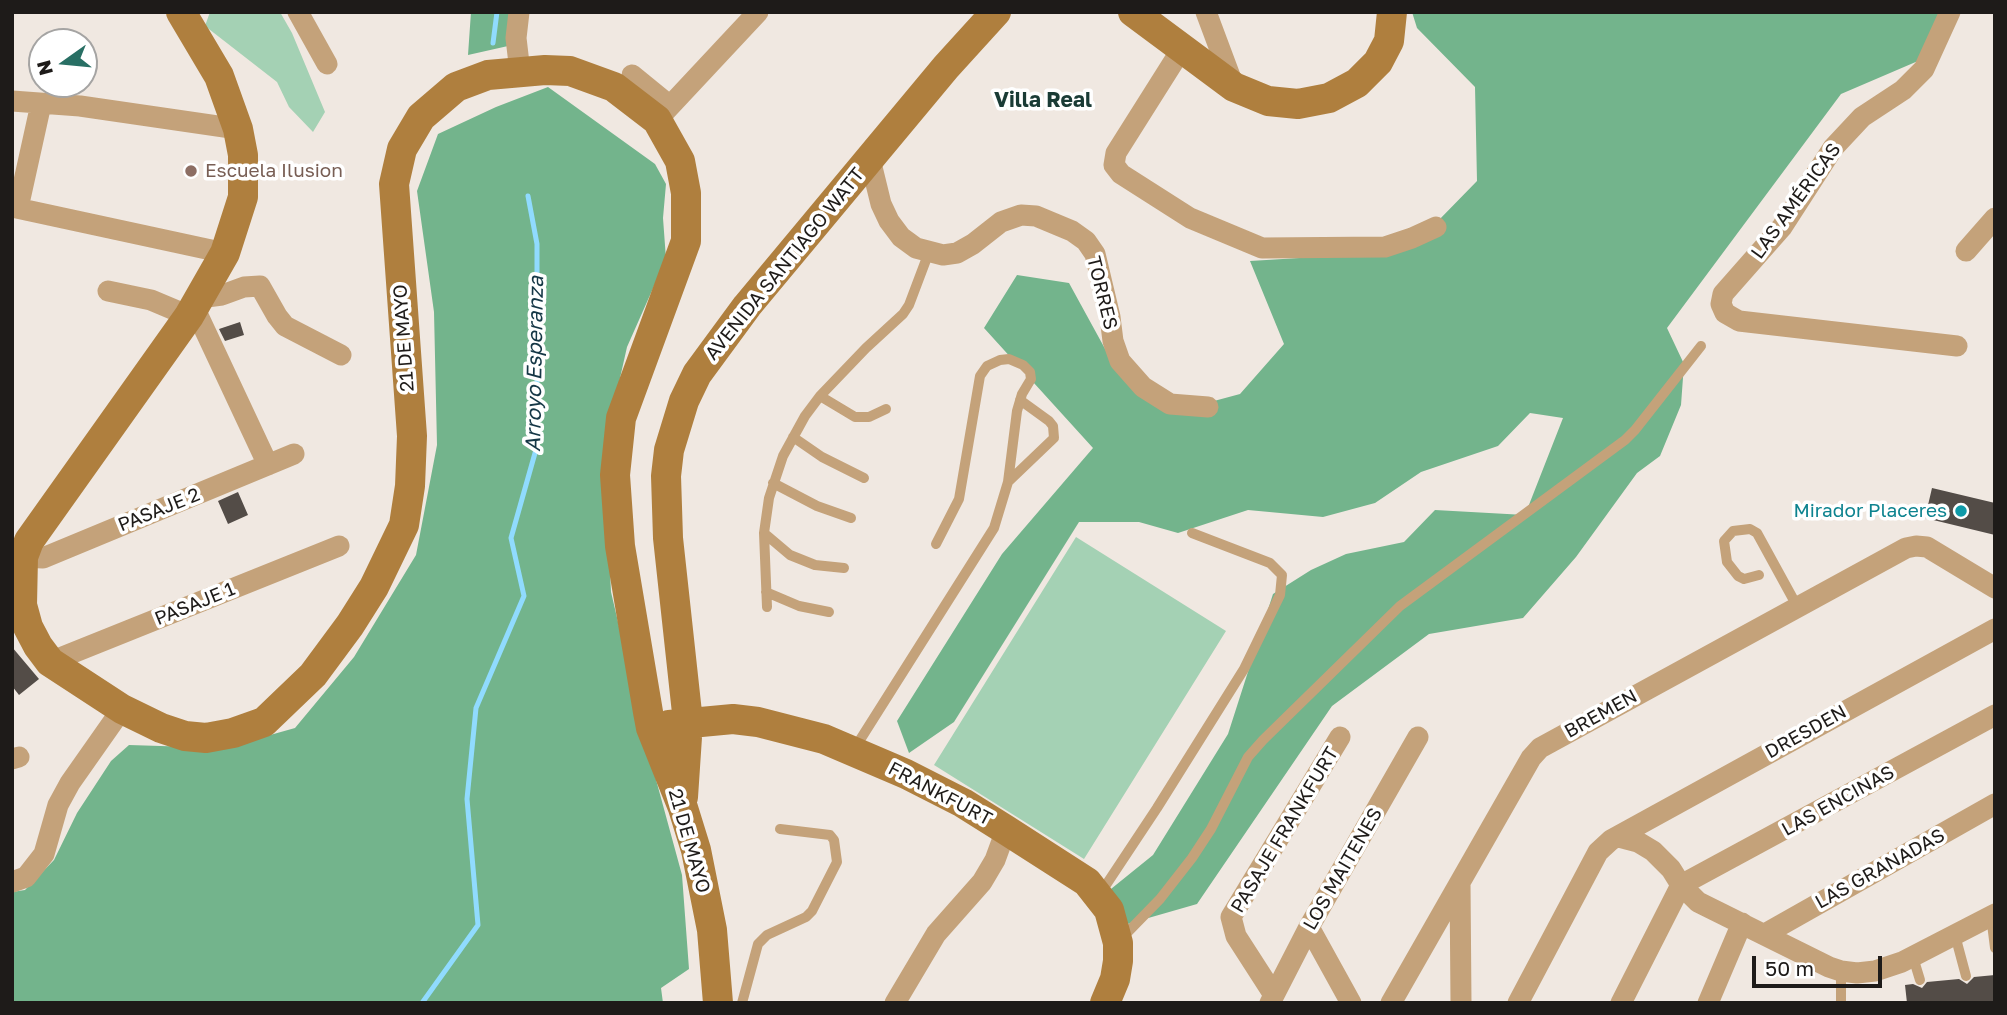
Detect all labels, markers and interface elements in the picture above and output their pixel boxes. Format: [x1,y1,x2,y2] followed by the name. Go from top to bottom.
[28,28,98,98] north arrow
[31,58,57,78] text: N
[994,87,1092,113] district label: Villa Real
[1746,139,1846,263] street label: LAS AMÉRICAS
[205,160,343,182] place label: Escuela Ilusion
[183,163,199,179] marker: Escuela Ilusion
[701,163,869,365] street label: AVENIDA SANTIAGO WATT
[1082,254,1122,332] street label: TORRES
[521,276,549,452] water label: Arroyo Esperanza
[389,284,419,392] street label: 21 DE MAYO
[115,483,203,537] street label: PASAJE 2
[1793,500,1947,522] place label: Mirador Placeres
[1953,503,1969,519] marker: Mirador Placeres
[152,578,238,630] street label: PASAJE 1
[1561,685,1641,743] street label: BREMEN
[1761,700,1851,764] street label: DRESDEN
[1226,743,1344,917] street label: PASAJE FRANKFURT
[884,757,996,831] street label: FRANKFURT
[1778,761,1898,841] street label: LAS ENCINAS
[663,786,715,896] street label: 21 DE MAYO
[1299,804,1387,934] street label: LOS MAITENES
[1811,824,1949,914] street label: LAS GRANADAS
[1755,942,1884,986] scale bar
[1765,955,1814,981] text: 50 m

